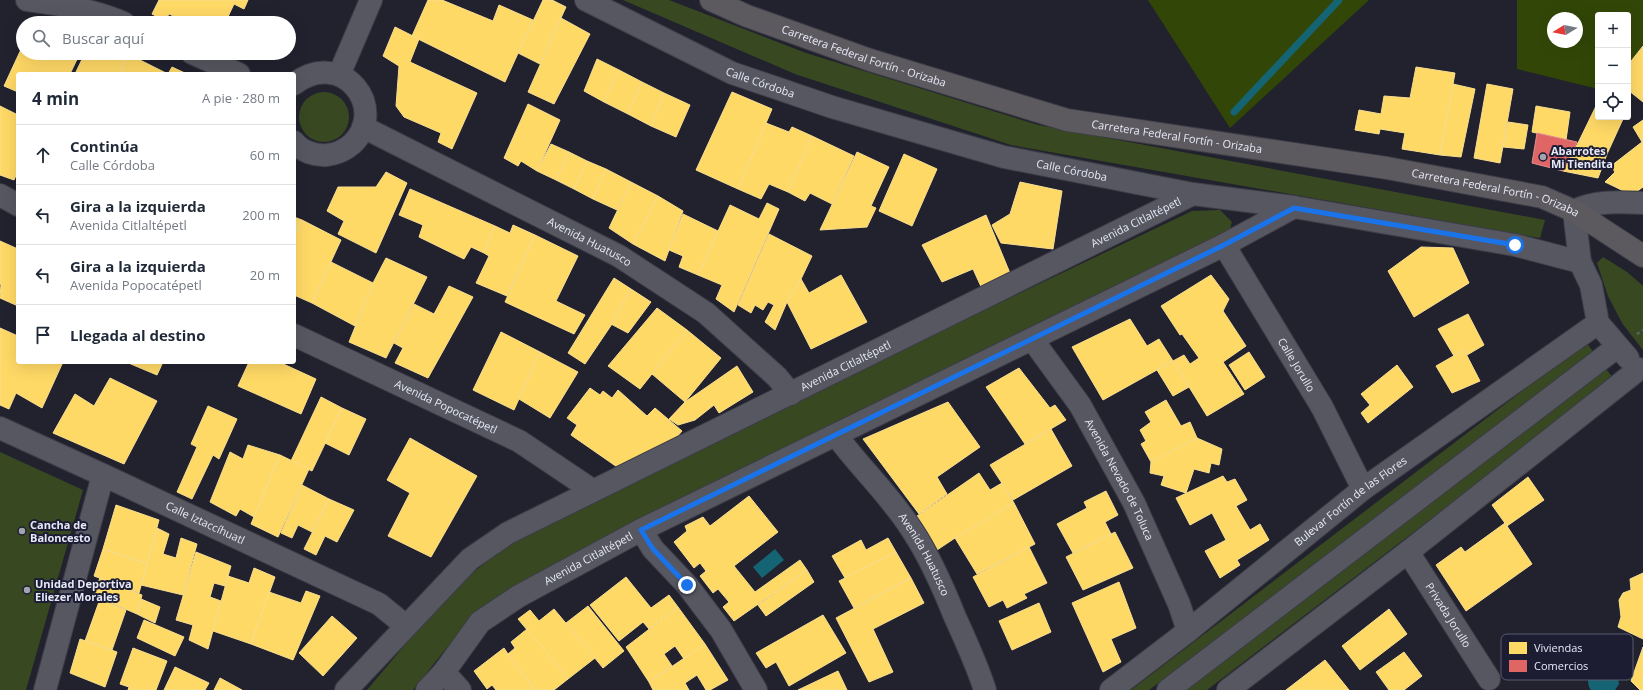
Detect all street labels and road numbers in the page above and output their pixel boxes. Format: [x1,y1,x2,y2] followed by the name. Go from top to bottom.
[780,21,948,90] street label: Carretera Federal Fortín - Orizaba
[723,63,797,101] street label: Calle Córdoba
[1091,116,1263,156] street label: Carretera Federal Fortín - Orizaba
[1035,155,1109,184] street label: Calle Córdoba
[1411,165,1583,220] street label: Carretera Federal Fortín - Orizaba
[1088,193,1183,250] street label: Avenida Citlaltépetl
[545,213,635,270] street label: Avenida Huatusco
[1275,335,1319,395] street label: Calle Jorullo
[798,337,893,394] street label: Avenida Citlaltépetl
[392,376,500,437] street label: Avenida Popocatépetl
[1082,416,1158,543] street label: Avenida Nevado de Toluca
[1291,452,1410,549] street label: Bulevar Fortín de las Flores
[163,497,247,547] street label: Calle Iztaccíhuatl
[896,509,954,598] street label: Avenida Huatusco
[541,528,635,588] street label: Avenida Citlaltépetl
[1422,580,1475,651] street label: Privada Jorullo

